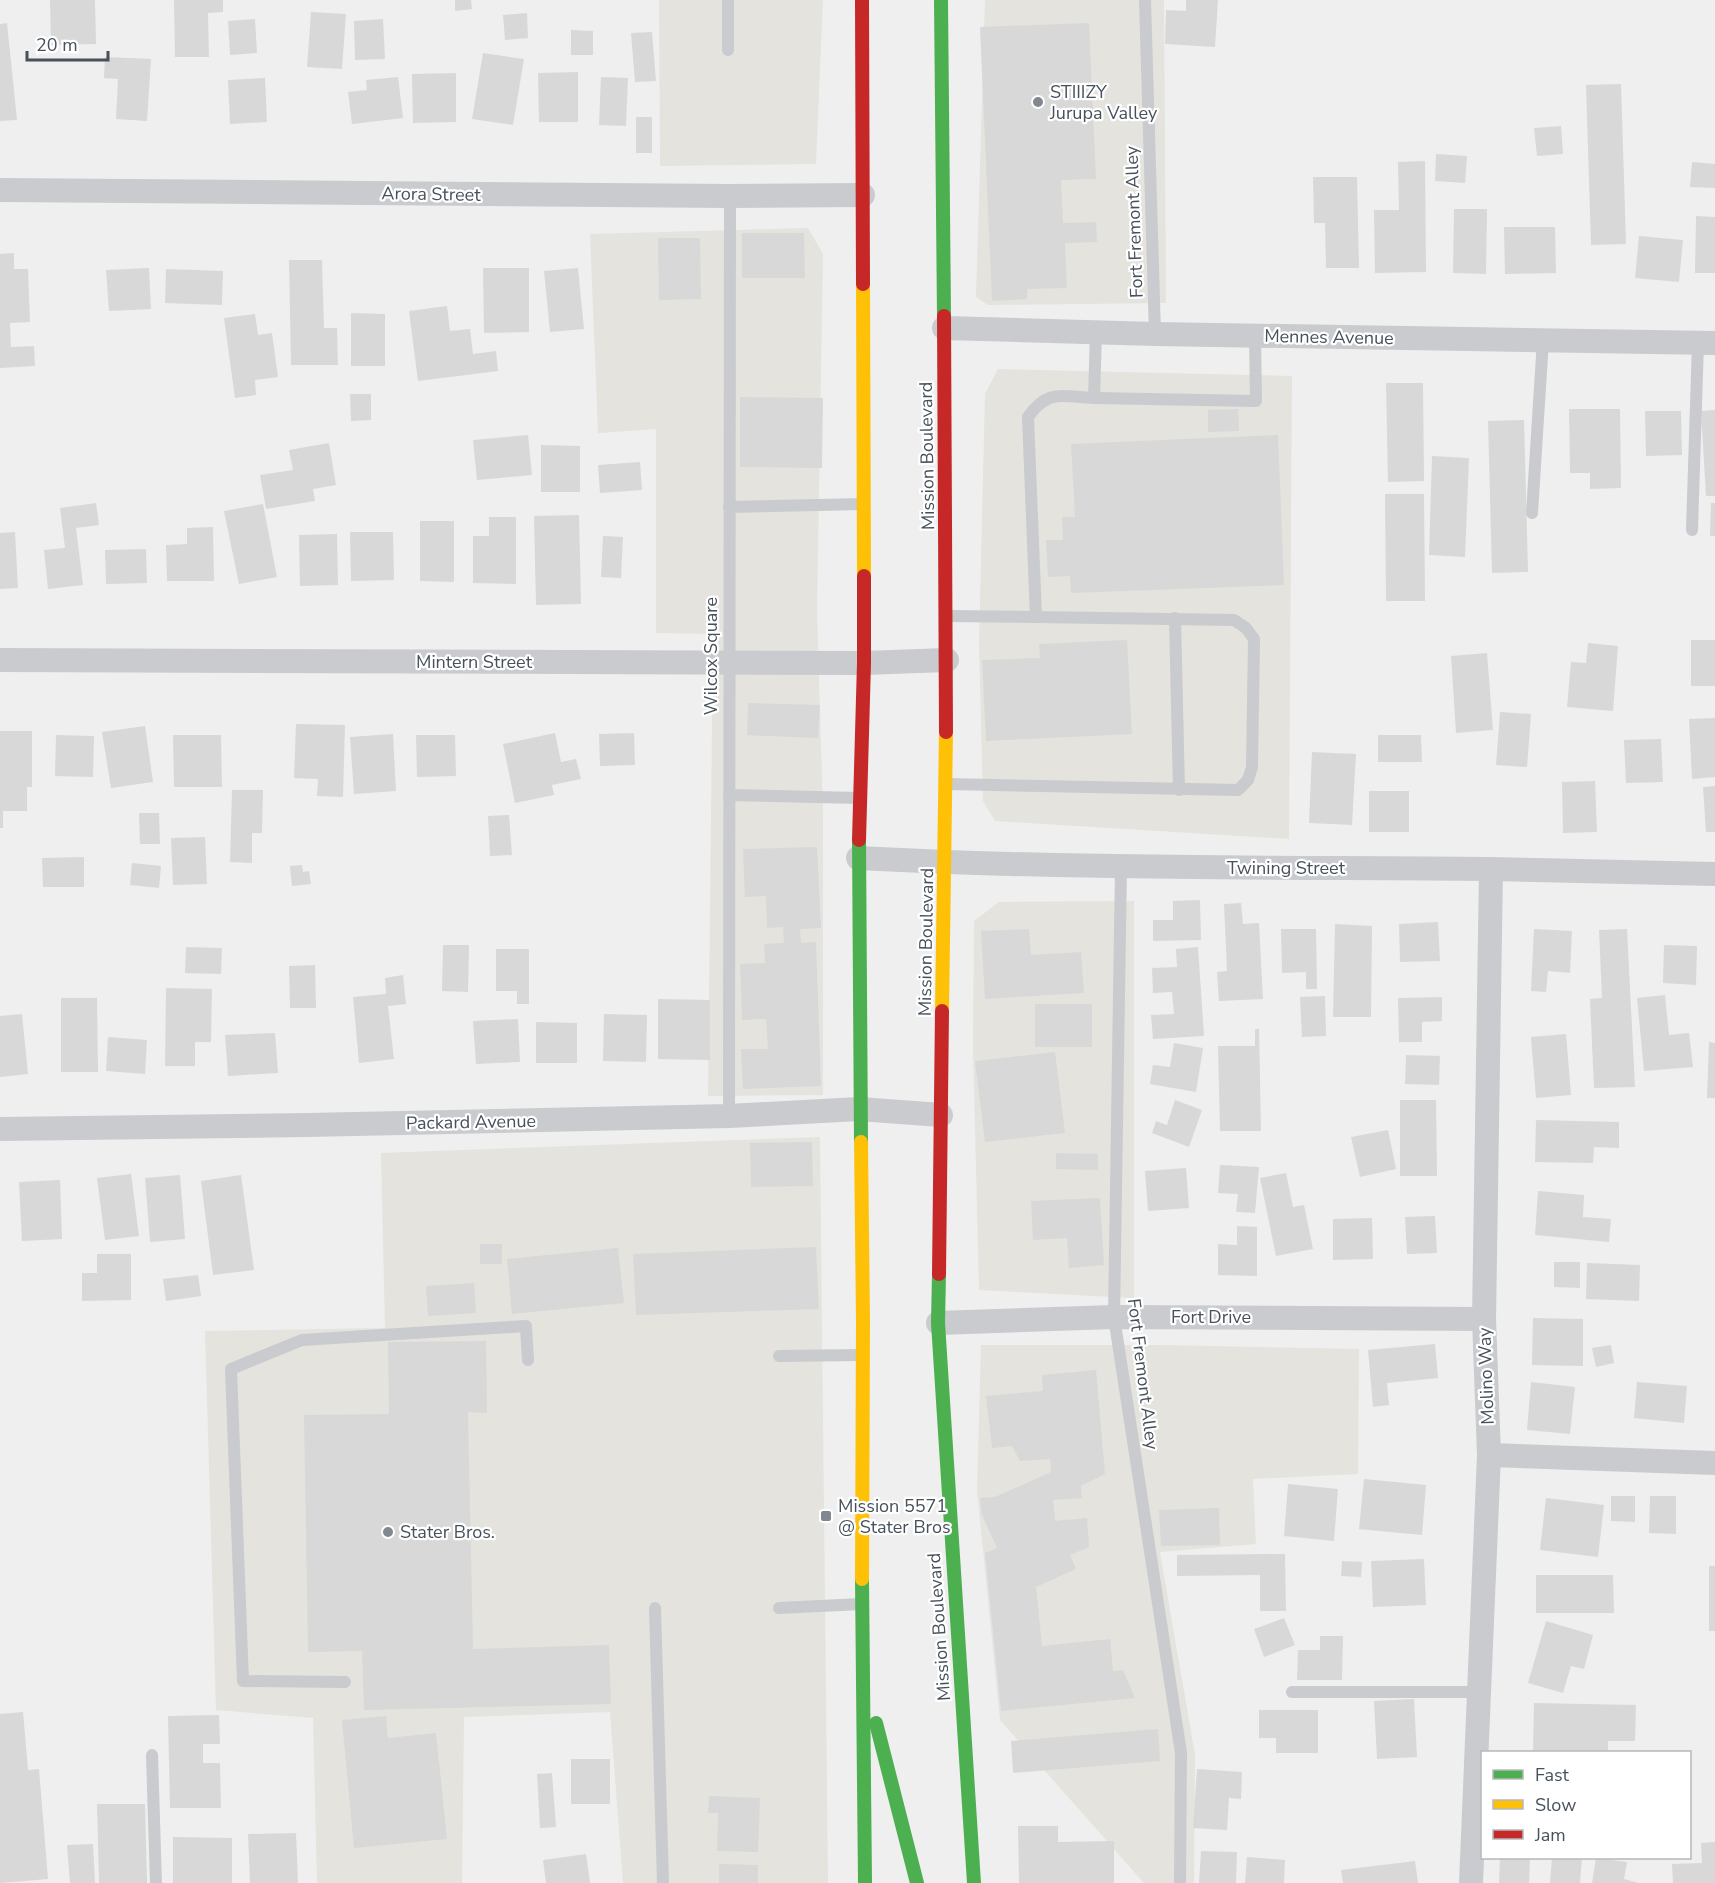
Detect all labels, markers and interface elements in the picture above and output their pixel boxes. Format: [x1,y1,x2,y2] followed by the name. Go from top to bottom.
[27,24,108,62] scale bar
[36,33,78,57] text: 20 m
[1049,80,1158,125] place label: STIIIZY Jurupa Valley
[1031,95,1045,109] marker: STIIIZY Jurupa Valley
[1119,145,1149,298] street label: Fort Fremont Alley
[381,181,481,207] street label: Arora Street
[1264,324,1394,350] street label: Mennes Avenue
[914,382,940,530] street label: Mission Boulevard
[699,597,723,715] street label: Wilcox Square
[416,650,533,674] street label: Mintern Street
[1227,856,1346,880] street label: Twining Street
[913,868,939,1016] street label: Mission Boulevard
[406,1109,536,1135] street label: Packard Avenue
[1122,1297,1164,1452] street label: Fort Fremont Alley
[1171,1305,1251,1329] street label: Fort Drive
[1472,1326,1500,1425] street label: Molino Way
[838,1494,951,1539] place label: Mission 5571 @ Stater Bros
[819,1509,833,1523] marker: Mission 5571 @ Stater Bros
[400,1520,495,1544] place label: Stater Bros.
[381,1525,395,1539] marker: Stater Bros.
[922,1552,956,1702] street label: Mission Boulevard
[1481,1751,1691,1859] legend
[1535,1763,1570,1787] text: Fast
[1535,1793,1576,1817] text: Slow
[1534,1823,1566,1847] text: Jam

